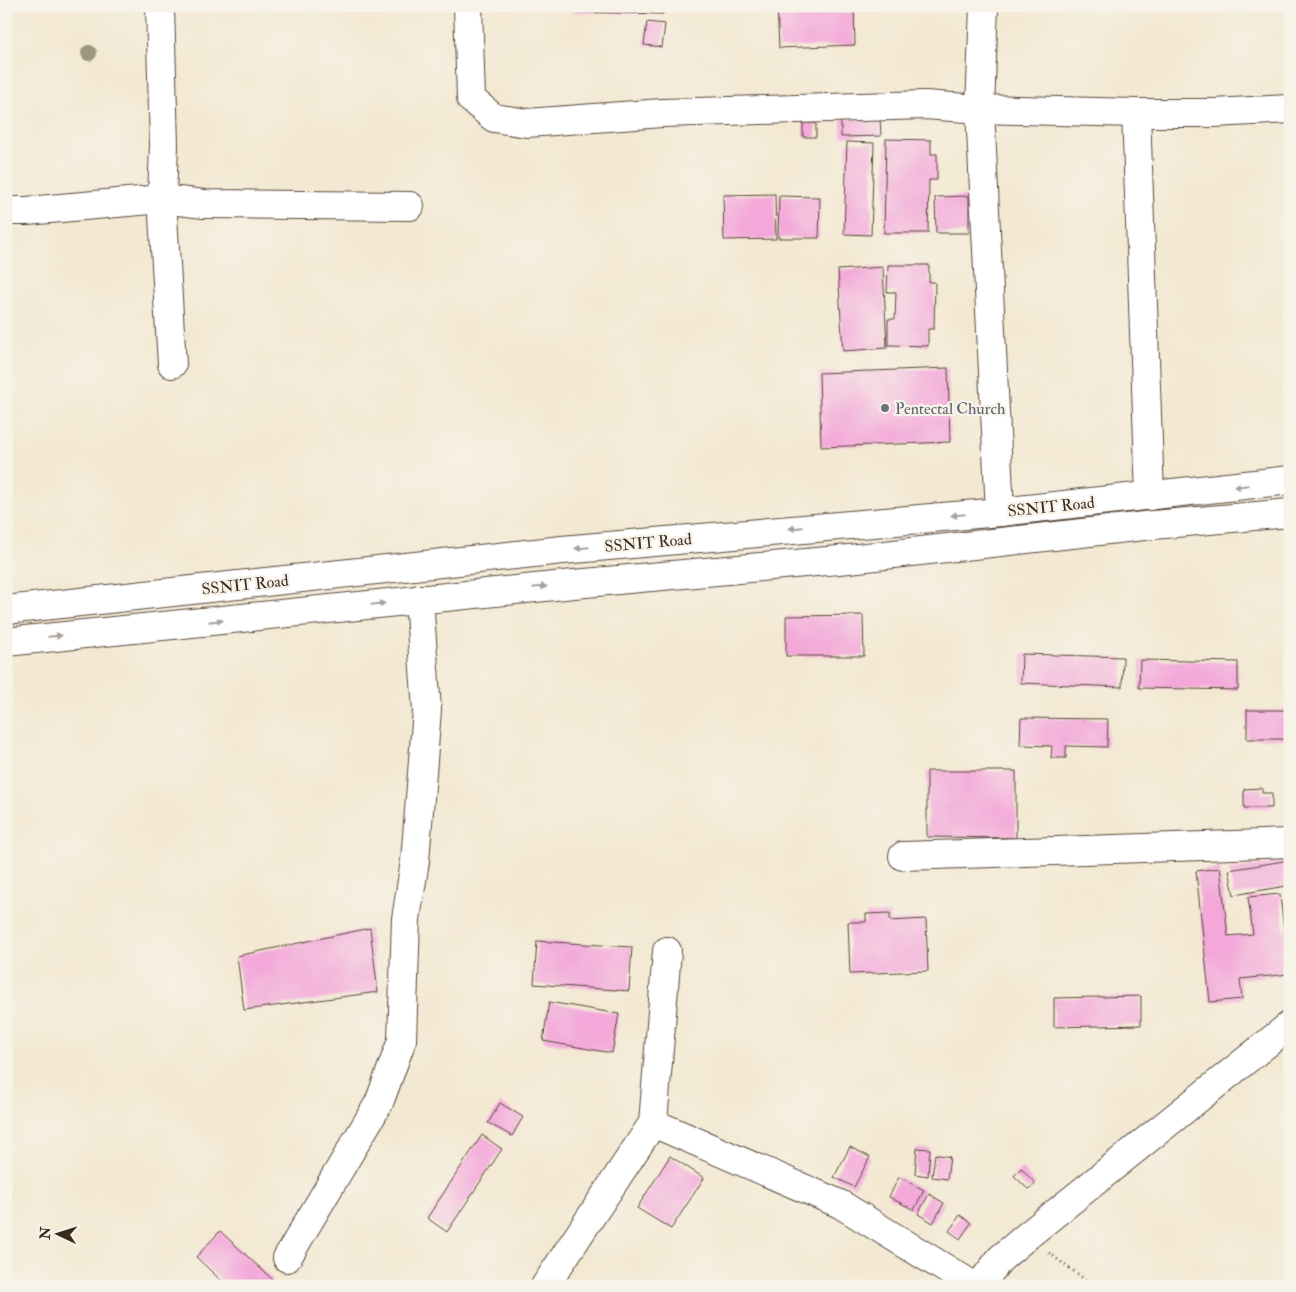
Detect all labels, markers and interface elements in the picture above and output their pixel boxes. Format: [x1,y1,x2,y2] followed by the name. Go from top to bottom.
[895,399,1006,419] place label: Pentectal Church
[879,402,891,414] marker: Pentectal Church
[1233,482,1249,490] one-way arrow
[1007,492,1096,522] street label: SSNIT Road
[950,511,966,519] one-way arrow
[788,525,804,533] one-way arrow
[604,529,693,557] street label: SSNIT Road
[573,544,589,552] one-way arrow
[201,570,290,600] street label: SSNIT Road
[532,583,548,591] one-way arrow
[370,600,386,608] one-way arrow
[209,617,225,625] one-way arrow
[47,632,63,640] one-way arrow
[32,1210,82,1260] north arrow
[37,1226,54,1241] text: N

